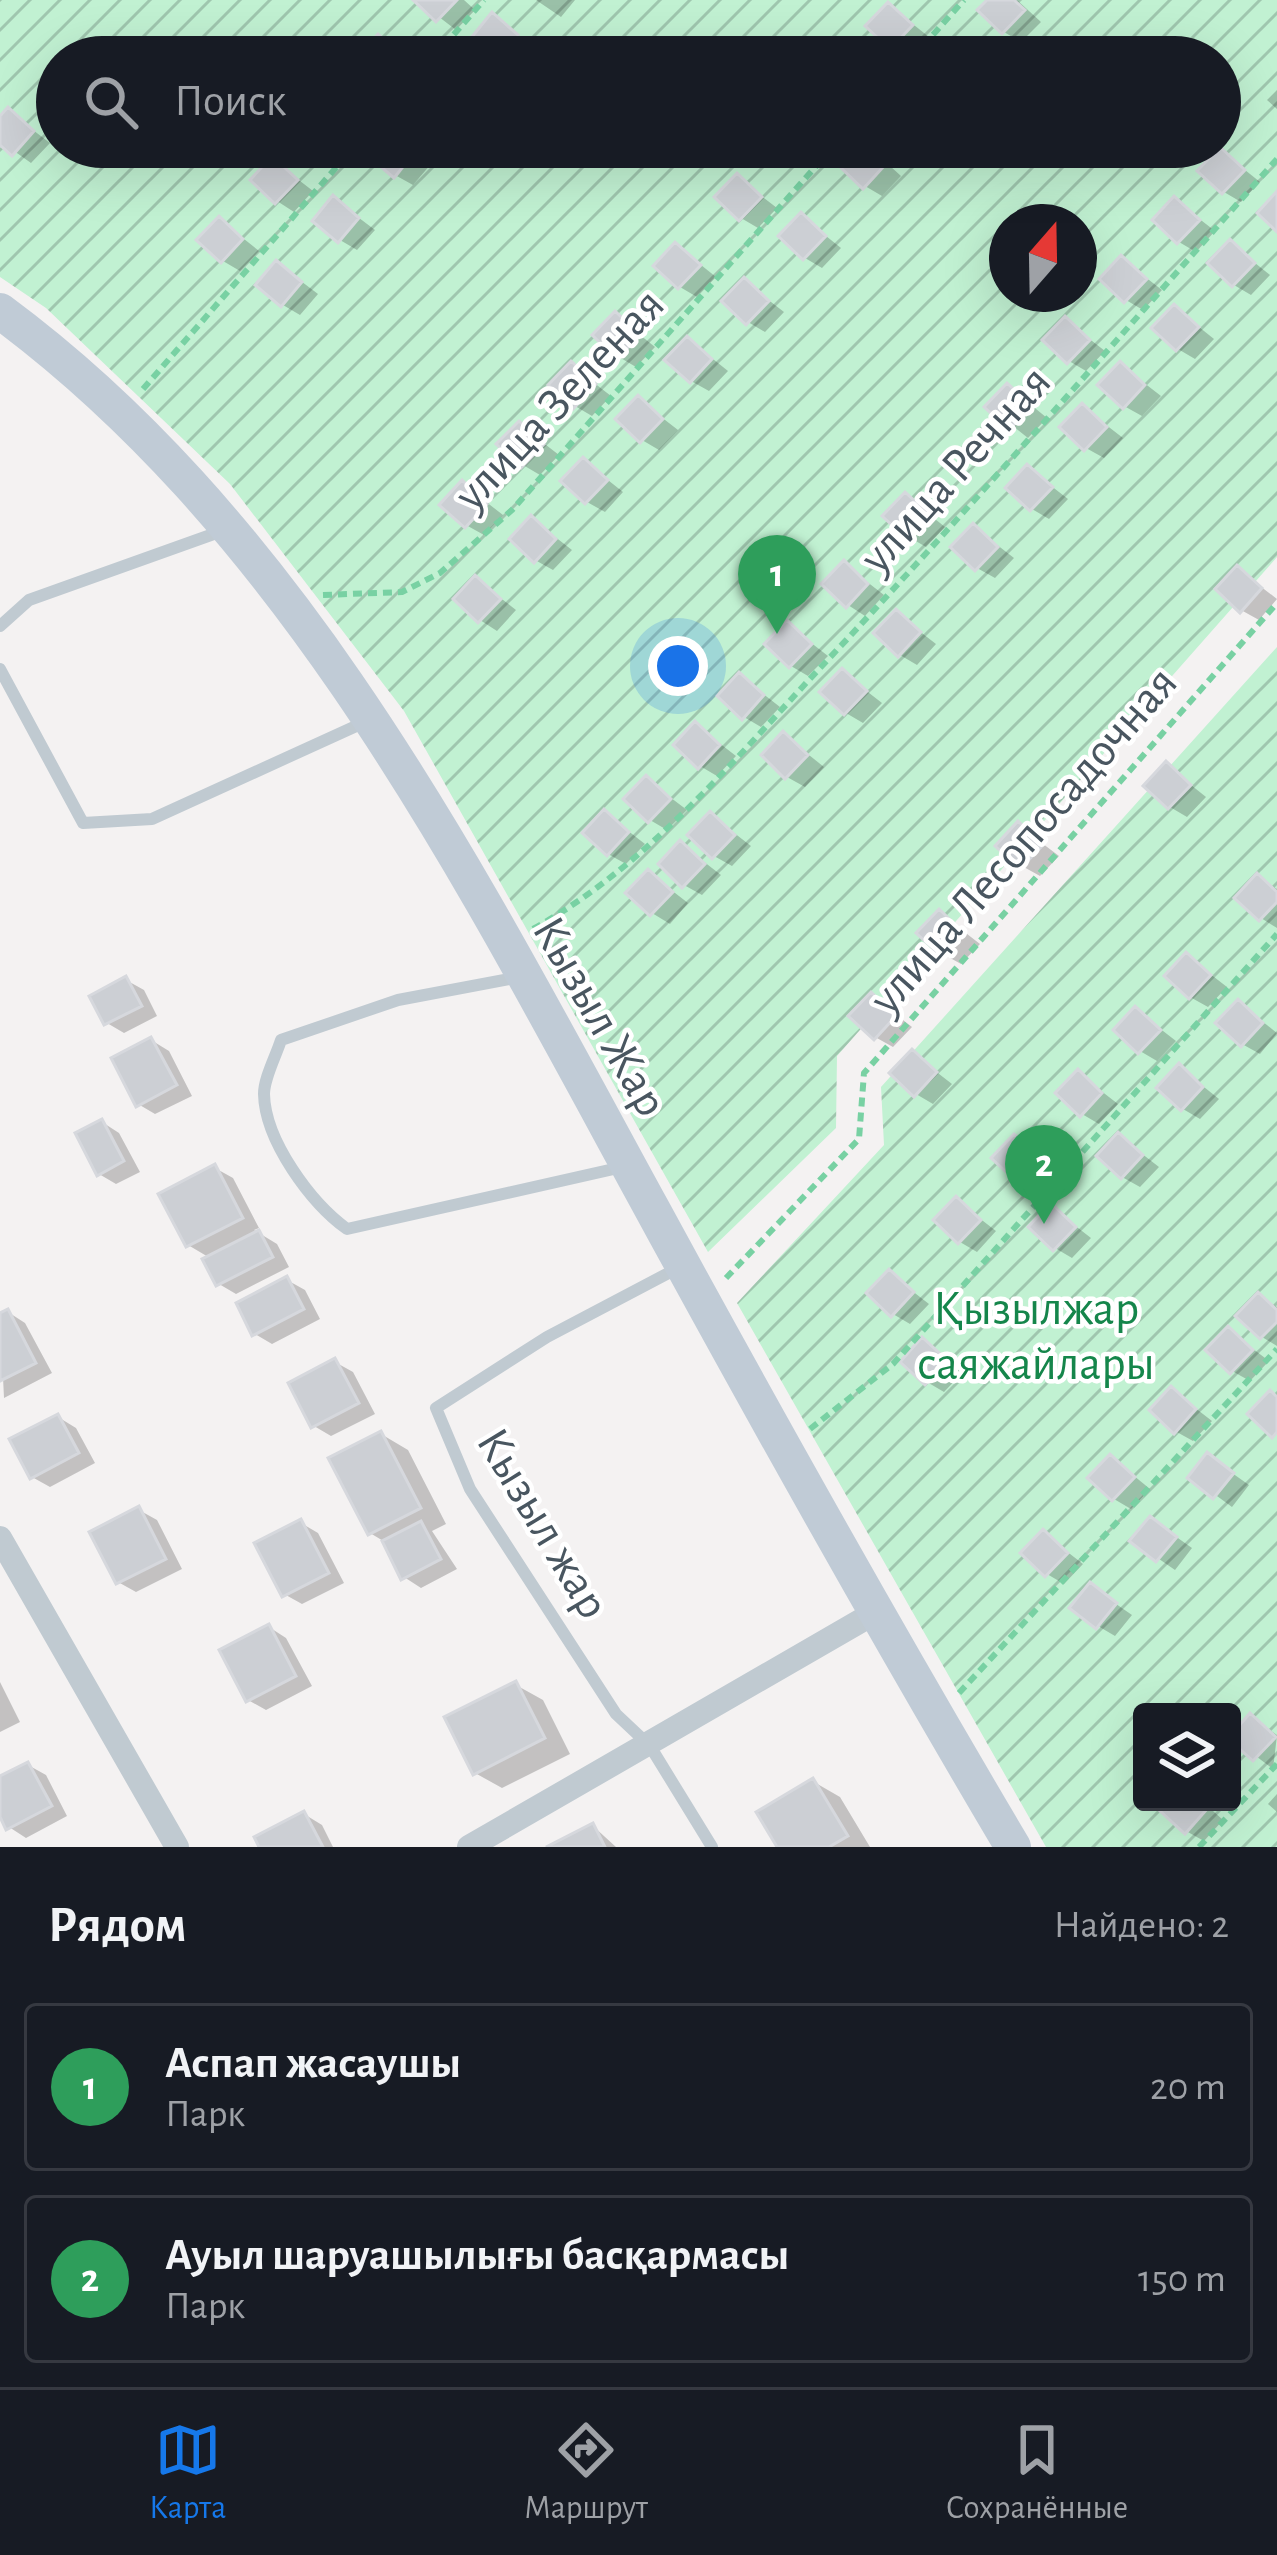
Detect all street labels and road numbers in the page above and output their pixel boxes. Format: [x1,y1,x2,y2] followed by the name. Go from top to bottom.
[445,280,674,521] street label: улица Зеленая
[851,358,1061,583] street label: улица Речная
[860,659,1187,1024] street label: улица Лесопосадочная
[523,909,675,1125] street label: Кызыл Жар
[467,1421,617,1627] street label: Кызыл жар

